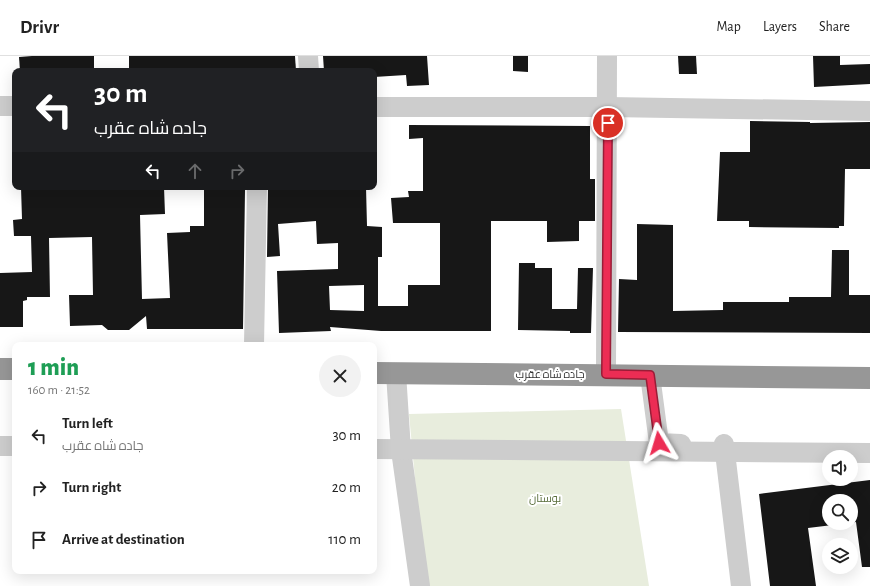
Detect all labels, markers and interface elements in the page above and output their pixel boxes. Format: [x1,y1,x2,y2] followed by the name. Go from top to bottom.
[20,18,59,37] text: Drivr
[716,20,741,34] text: Map
[763,20,797,34] text: Layers
[819,20,850,34] text: Share
[94,80,147,108] text: 30 m
[28,84,80,136] icon: left
[591,106,625,140] pin
[597,112,619,134] icon: arrive
[94,120,207,138] text: جاده شاه عقرب
[142,160,164,182] icon: left
[184,160,206,182] icon: ahead
[226,160,248,182] icon: right
[319,355,361,397] button: close
[28,356,79,380] text: 1 min
[515,369,585,381] street label: جاده شاه عقرب
[28,384,90,397] text: 160 m · 21:52
[62,416,113,431] text: Turn left
[638,422,680,464] position arrow
[28,425,50,447] icon: left
[332,428,361,443] text: 30 m
[62,440,144,453] text: جاده شاه عقرب
[822,450,858,574] map controls
[822,450,858,486] button: sound
[28,477,50,499] icon: right
[62,480,121,495] text: Turn right
[332,480,361,495] text: 20 m
[529,493,561,505] park label: بوستان
[822,494,858,530] button: search
[28,529,50,551] icon: arrive
[62,532,185,547] text: Arrive at destination
[328,532,361,547] text: 110 m
[822,538,858,574] button: layers

